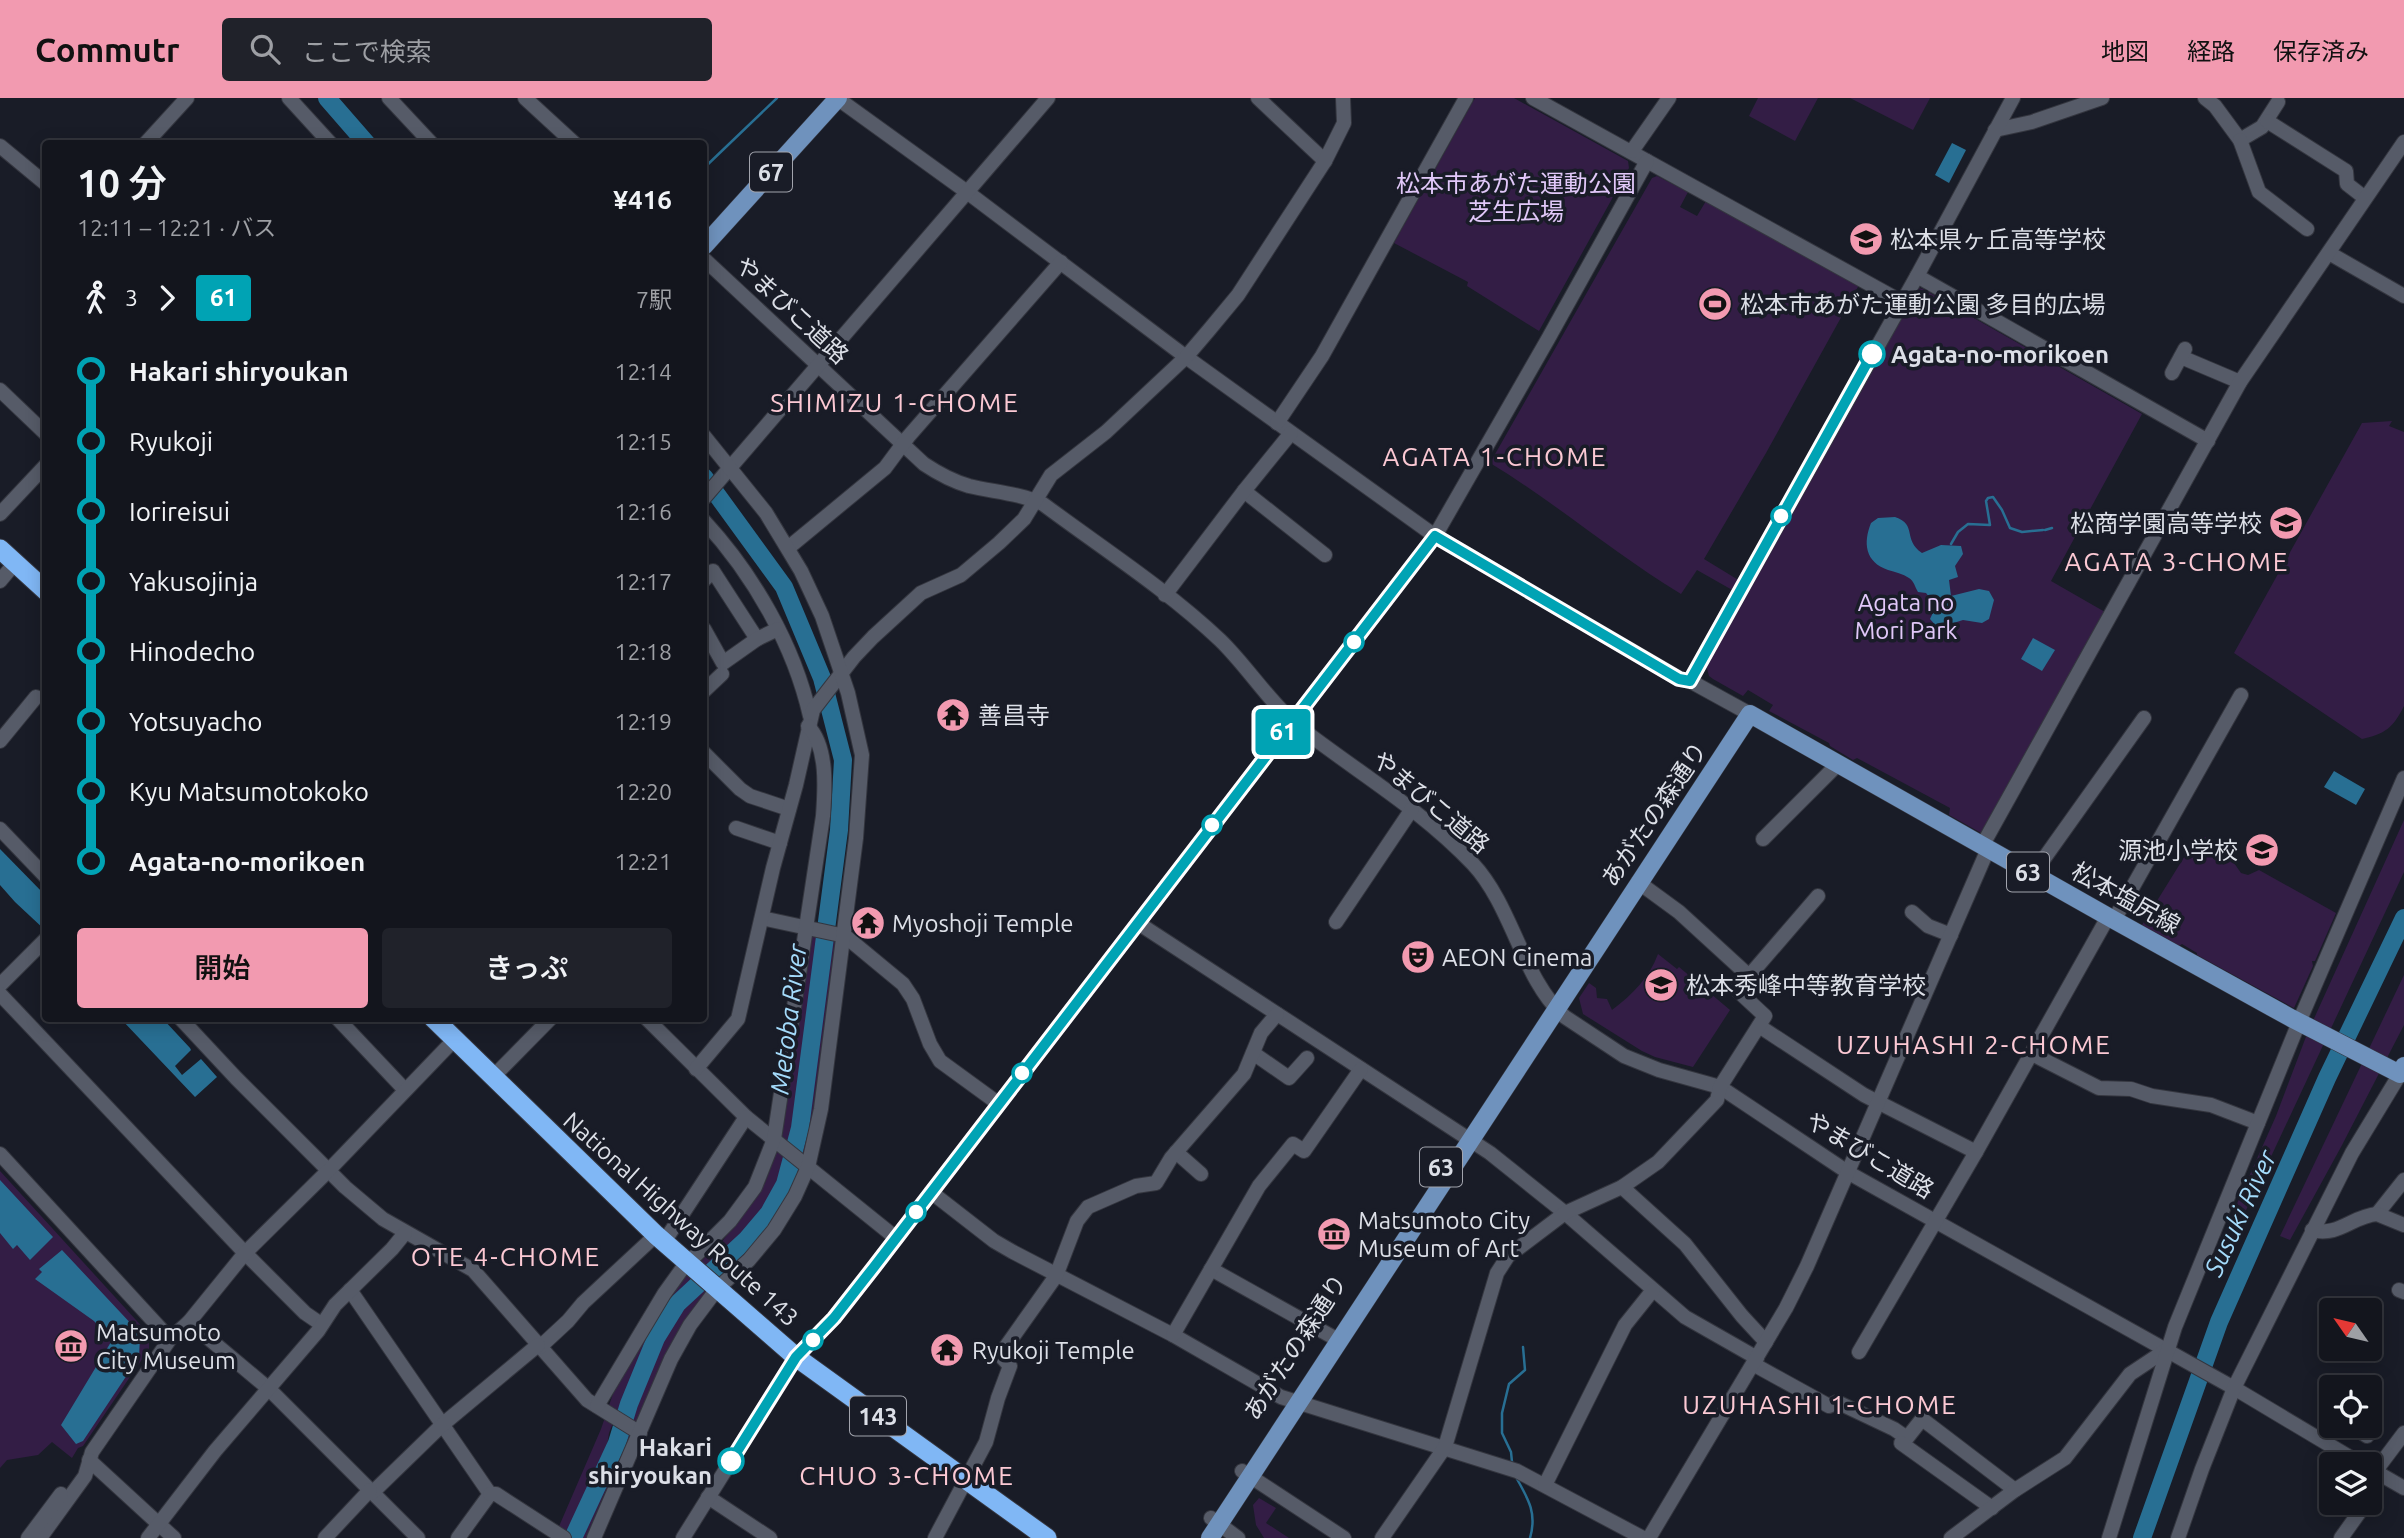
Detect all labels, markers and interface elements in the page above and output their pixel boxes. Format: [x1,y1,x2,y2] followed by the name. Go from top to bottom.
[222,18,712,81] search box
[246,30,284,68] icon: search
[35,31,180,68] text: Commutr
[302,37,432,66] text: ここで検索
[2101,38,2149,65] text: 地図
[2187,38,2235,65] text: 経路
[2273,38,2369,65] text: 保存済み
[750,152,792,192] road number: 67
[77,162,167,204] text: 10 分
[1396,170,1636,225] park label: 松本市あがた運動公園 芝生広場
[613,185,672,214] text: ¥416
[77,215,276,240] text: 12:11 – 12:21 · バス
[1847,220,1885,258] school or university icon: 松本県ヶ丘高等学校
[1890,226,2106,253] place label: 松本県ヶ丘高等学校
[730,251,854,369] street label: やまびこ道路
[77,279,115,317] icon: walk
[148,279,186,317] icon: forward
[210,284,237,311] text: 61
[125,285,138,310] text: 3
[1696,285,1734,323] sports icon: 松本市あがた運動公園 多目的広場
[636,287,672,312] text: 7駅
[1740,291,2106,318] place label: 松本市あがた運動公園 多目的広場
[1859,341,1885,367] marker: Agata-no-morikoen
[1891,341,2109,368] place label: Agata-no-morikoen
[129,357,349,386] text: Hakari shiryoukan
[614,359,672,384] text: 12:14
[770,388,1020,417] district label: SHIMIZU 1-CHOME
[129,427,213,456] text: Ryukoji
[614,429,672,454] text: 12:15
[1383,442,1607,471] district label: AGATA 1-CHOME
[129,497,230,526] text: Iorireisui
[614,499,672,524] text: 12:16
[2267,504,2305,542] school or university icon: 松商学園高等学校
[1771,506,1791,526] unlabelled marker
[2070,510,2262,537] place label: 松商学園高等学校
[2065,547,2289,576] district label: AGATA 3-CHOME
[129,567,258,596] text: Yakusojinja
[614,569,672,594] text: 12:17
[1854,589,1958,644] park label: Agata no Mori Park
[1344,632,1364,652] unlabelled marker
[129,637,255,666] text: Hinodecho
[614,639,672,664] text: 12:18
[934,696,972,734] temple icon: 善昌寺
[978,702,1050,729] place label: 善昌寺
[129,707,262,736] text: Yotsuyacho
[614,709,672,734] text: 12:19
[1252,709,1314,755] line badge: 61
[1269,718,1297,745] text: 61
[1596,737,1712,891] street label: あがたの森通り
[1367,745,1495,859] street label: やまびこ道路
[129,777,369,806] text: Kyu Matsumotokoko
[614,779,672,804] text: 12:20
[1202,815,1222,835] unlabelled marker
[2243,831,2281,869] school or university icon: 源池小学校
[2118,837,2238,864] place label: 源池小学校
[129,847,365,876] text: Agata-no-morikoen
[614,849,672,874] text: 12:21
[2007,852,2049,892] road number: 63
[2067,857,2185,939] street label: 松本塩尻線
[849,904,887,942] temple icon: Myoshoji Temple
[892,910,1073,937] place label: Myoshoji Temple
[77,928,368,1008] button: 開始
[382,928,672,1008] button: きっぷ
[1399,938,1437,976] theatre icon: AEON Cinema
[764,941,812,1096] water label: Metoba River
[1442,944,1592,971] place label: AEON Cinema
[1642,966,1680,1004] school or university icon: 松本秀峰中等教育学校
[1686,972,1926,999] place label: 松本秀峰中等教育学校
[1836,1030,2112,1059] district label: UZUHASHI 2-CHOME
[1012,1063,1032,1083] unlabelled marker
[1801,1106,1939,1204] street label: やまびこ道路
[558,1107,804,1331] street label: National Highway Route 143
[2198,1144,2282,1282] water label: Susuki River
[1420,1148,1462,1186] road number: 63
[906,1202,926,1222] unlabelled marker
[1358,1207,1530,1262] place label: Matsumoto City Museum of Art
[1315,1215,1353,1253] museum icon: Matsumoto City Museum of Art
[411,1242,601,1271] district label: OTE 4-CHOME
[1238,1269,1352,1425] street label: あがたの森通り
[2319,1298,2382,1362] north arrow
[2319,1298,2382,1515] map controls
[96,1319,236,1374] place label: Matsumoto City Museum
[52,1327,90,1365] museum icon: Matsumoto City Museum
[803,1330,823,1350] unlabelled marker
[928,1331,966,1369] temple icon: Ryukoji Temple
[972,1337,1135,1364] place label: Ryukoji Temple
[2319,1375,2382,1438] button: locate
[1682,1390,1958,1419] district label: UZUHASHI 1-CHOME
[850,1396,906,1436] road number: 143
[588,1434,712,1489] place label: Hakari shiryoukan
[718,1448,744,1474] marker: Hakari shiryoukan
[2319,1452,2382,1515] button: layers
[799,1461,1015,1490] district label: CHUO 3-CHOME

